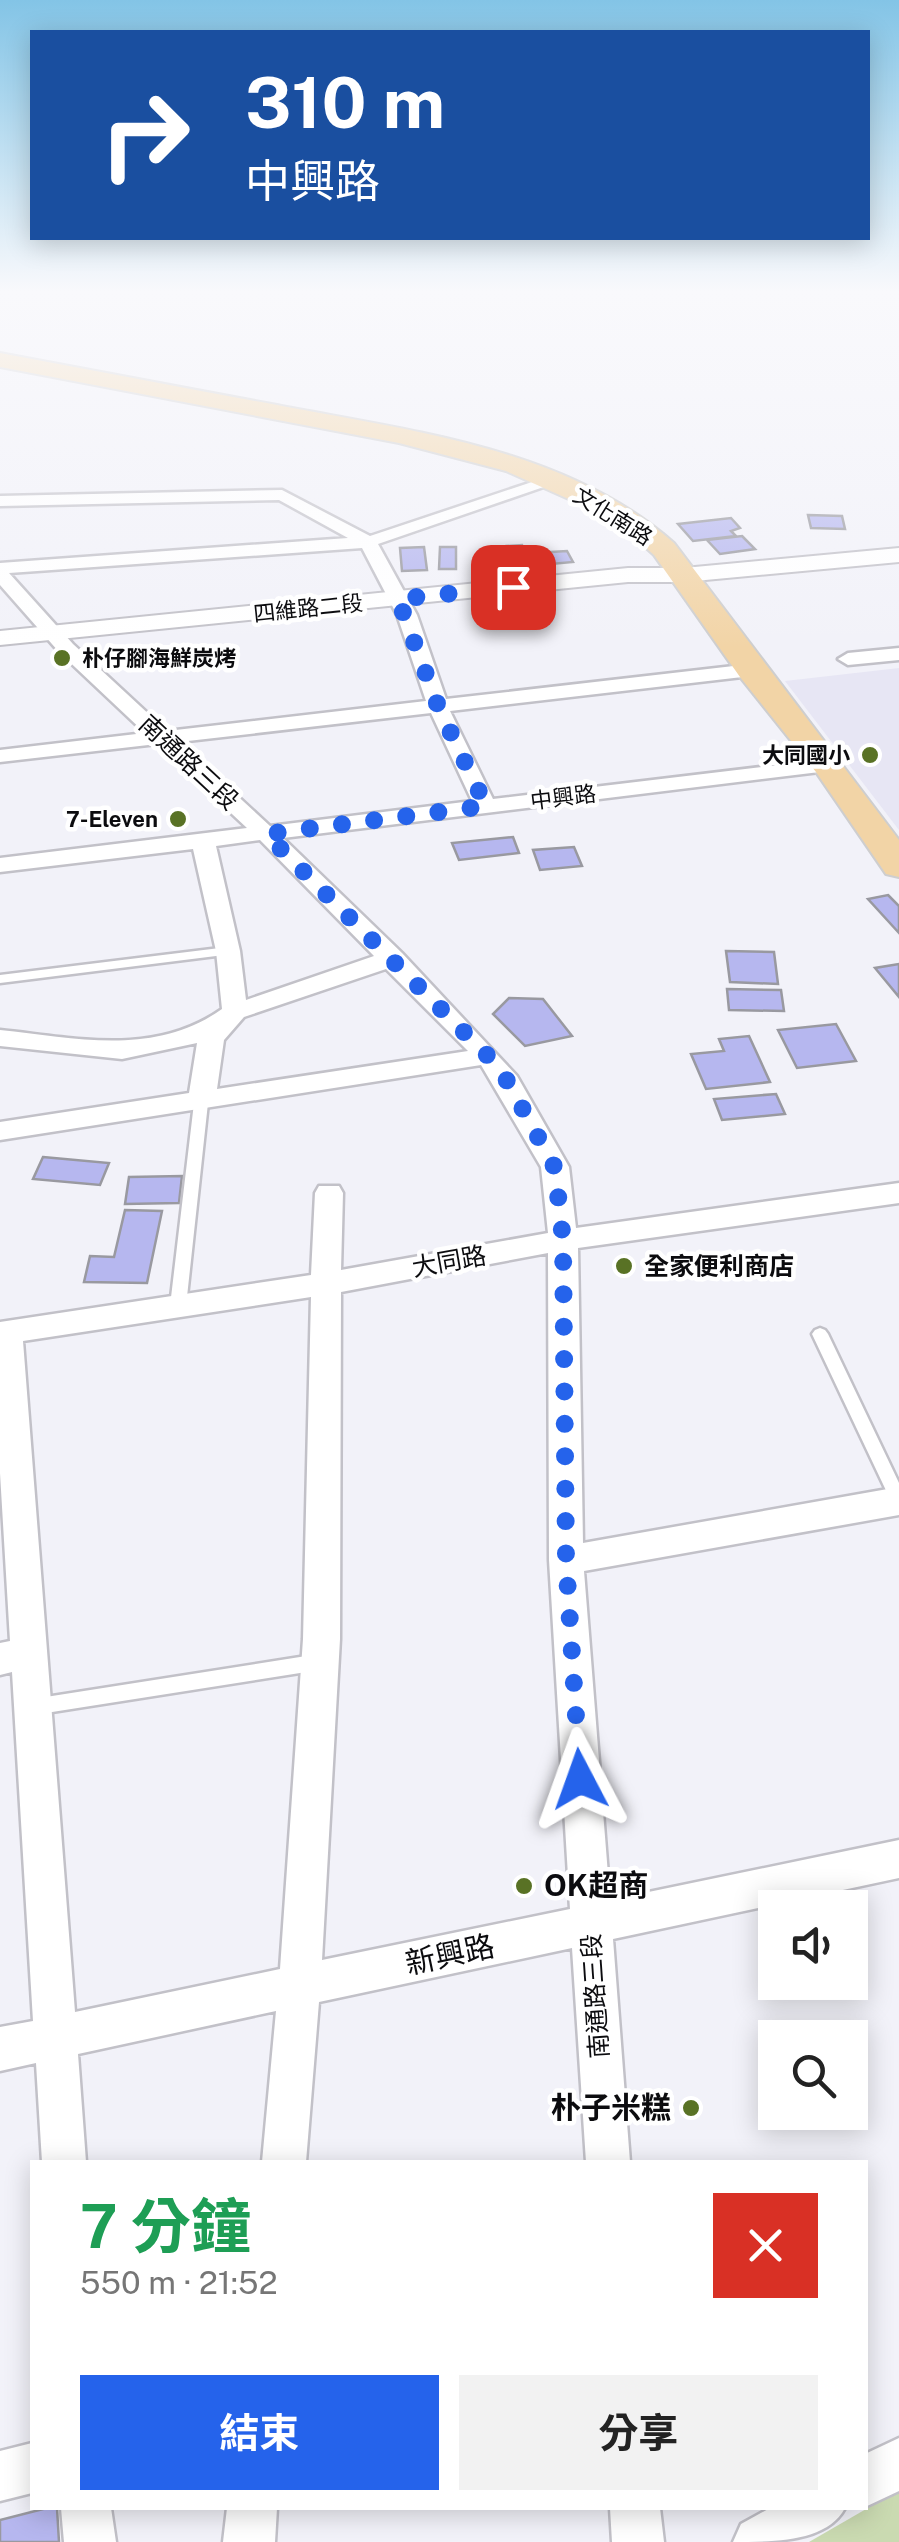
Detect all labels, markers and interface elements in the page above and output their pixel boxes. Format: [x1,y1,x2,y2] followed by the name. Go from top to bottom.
[245,61,445,144] text: 310 m
[80,70,210,200] icon: right
[245,154,380,207] text: 中興路
[569,482,657,550] street label: 文化南路
[471,545,556,630] pin
[486,560,541,615] icon: arrive
[252,589,364,627] street label: 四維路二段
[82,645,236,671] place label: 朴仔腳海鮮炭烤
[51,647,73,669] marker: 朴仔腳海鮮炭烤
[133,708,245,816] street label: 南通路三段
[762,742,850,768] place label: 大同國小
[859,744,881,766] marker: 大同國小
[529,780,597,814] street label: 中興路
[66,806,158,832] place label: 7-Eleven
[167,808,189,830] marker: 7-Eleven
[409,1240,489,1282] street label: 大同路
[644,1251,794,1281] place label: 全家便利商店
[613,1255,635,1277] marker: 全家便利商店
[528,1727,632,1831] position arrow
[544,1867,648,1903] place label: OK超商
[513,1875,535,1897] marker: OK超商
[758,1890,868,2130] map controls
[758,1890,868,2000] button: sound
[402,1927,498,1981] street label: 新興路
[576,1933,614,2059] street label: 南通路三段
[758,2020,868,2130] button: search
[551,2089,671,2125] place label: 朴子米糕
[680,2097,702,2119] marker: 朴子米糕
[80,2191,251,2262] text: 7 分鐘
[713,2193,818,2298] button: close
[80,2264,278,2301] text: 550 m · 21:52
[80,2375,439,2490] button: 結束
[459,2375,818,2490] button: 分享

